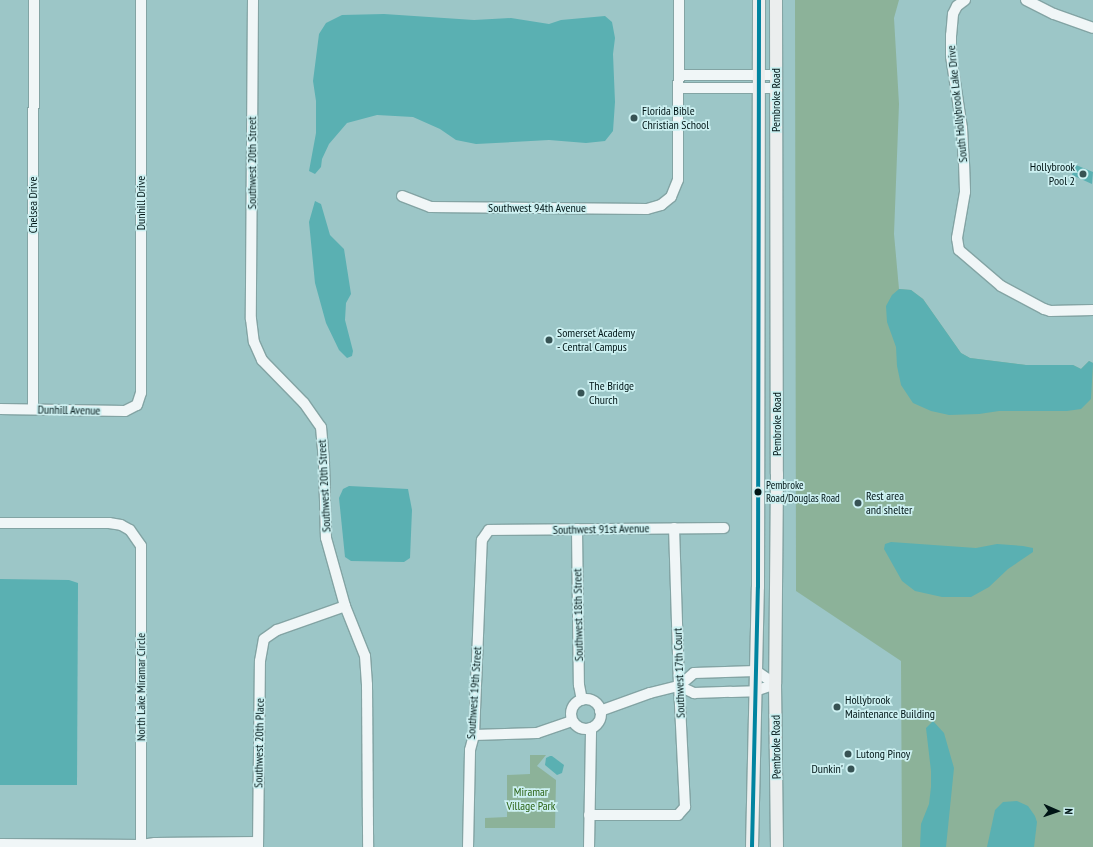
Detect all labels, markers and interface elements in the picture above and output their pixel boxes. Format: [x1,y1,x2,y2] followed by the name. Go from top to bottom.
[944,45,970,163] street label: South Hollybrook Lake Drive
[769,68,783,132] street label: Pembroke Road
[642,104,709,132] place label: Florida Bible Christian School
[629,113,639,123] marker: Florida Bible Christian School
[245,117,259,209] street label: Southwest 20th Street
[1030,160,1075,188] place label: Hollybrook Pool 2
[1078,169,1088,179] marker: Hollybrook Pool 2
[134,176,148,230] street label: Dunhill Drive
[26,177,40,233] street label: Chelsea Drive
[488,201,586,215] street label: Southwest 94th Avenue
[557,326,635,354] place label: Somerset Academy - Central Campus
[544,335,554,345] marker: Somerset Academy - Central Campus
[589,379,634,407] place label: The Bridge Church
[576,388,586,398] marker: The Bridge Church
[770,392,784,456] street label: Pembroke Road
[37,402,101,418] street label: Dunhill Avenue
[314,439,334,533] street label: Southwest 20th Street
[766,479,840,505] place label: Pembroke Road/Douglas Road
[753,487,763,497] marker: Pembroke Road/Douglas Road
[866,489,912,517] place label: Rest area and shelter
[853,498,863,508] marker: Rest area and shelter
[552,521,650,537] street label: Southwest 91st Avenue
[570,569,586,661] street label: Southwest 18th Street
[670,628,688,718] street label: Southwest 17th Court
[134,633,148,741] street label: North Lake Miramar Circle
[464,646,484,740] street label: Southwest 19th Street
[845,693,935,721] place label: Hollybrook Maintenance Building
[251,698,267,788] street label: Southwest 20th Place
[832,702,842,712] marker: Hollybrook Maintenance Building
[768,715,784,779] street label: Pembroke Road
[856,747,910,761] place label: Lutong Pinoy
[843,749,853,759] marker: Lutong Pinoy
[812,762,843,776] place label: Dunkin'
[846,764,856,774] marker: Dunkin'
[506,785,556,813] park label: Miramar Village Park
[1037,791,1077,831] north arrow
[1062,808,1076,815] text: N

